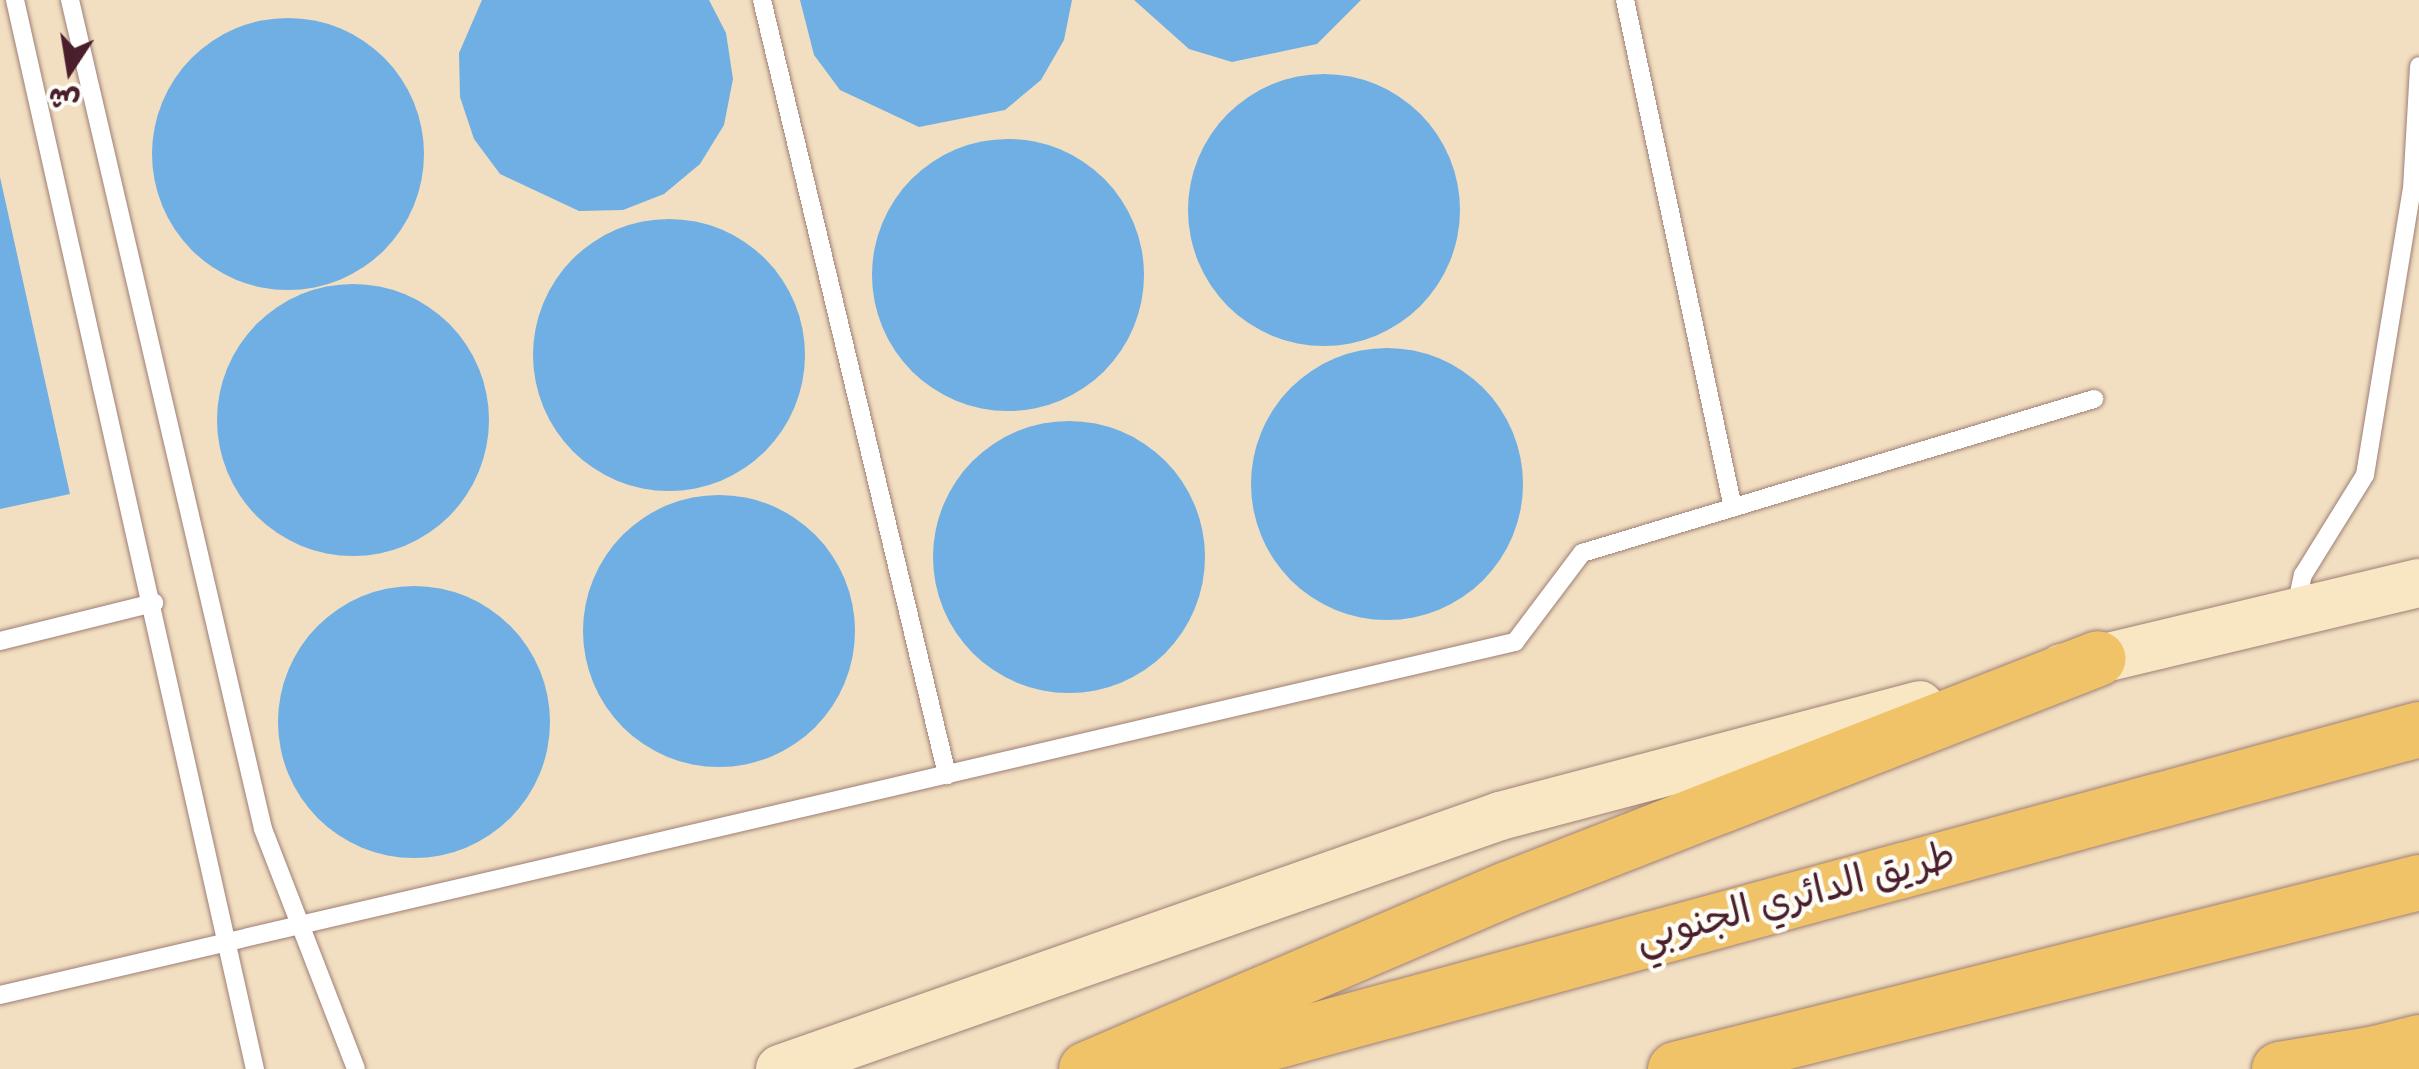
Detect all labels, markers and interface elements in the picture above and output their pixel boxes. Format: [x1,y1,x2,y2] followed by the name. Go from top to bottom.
[20,20,120,120] north arrow
[45,80,82,120] text: ش
[1630,830,1960,962] street label: طريق الدائري الجنوبي

